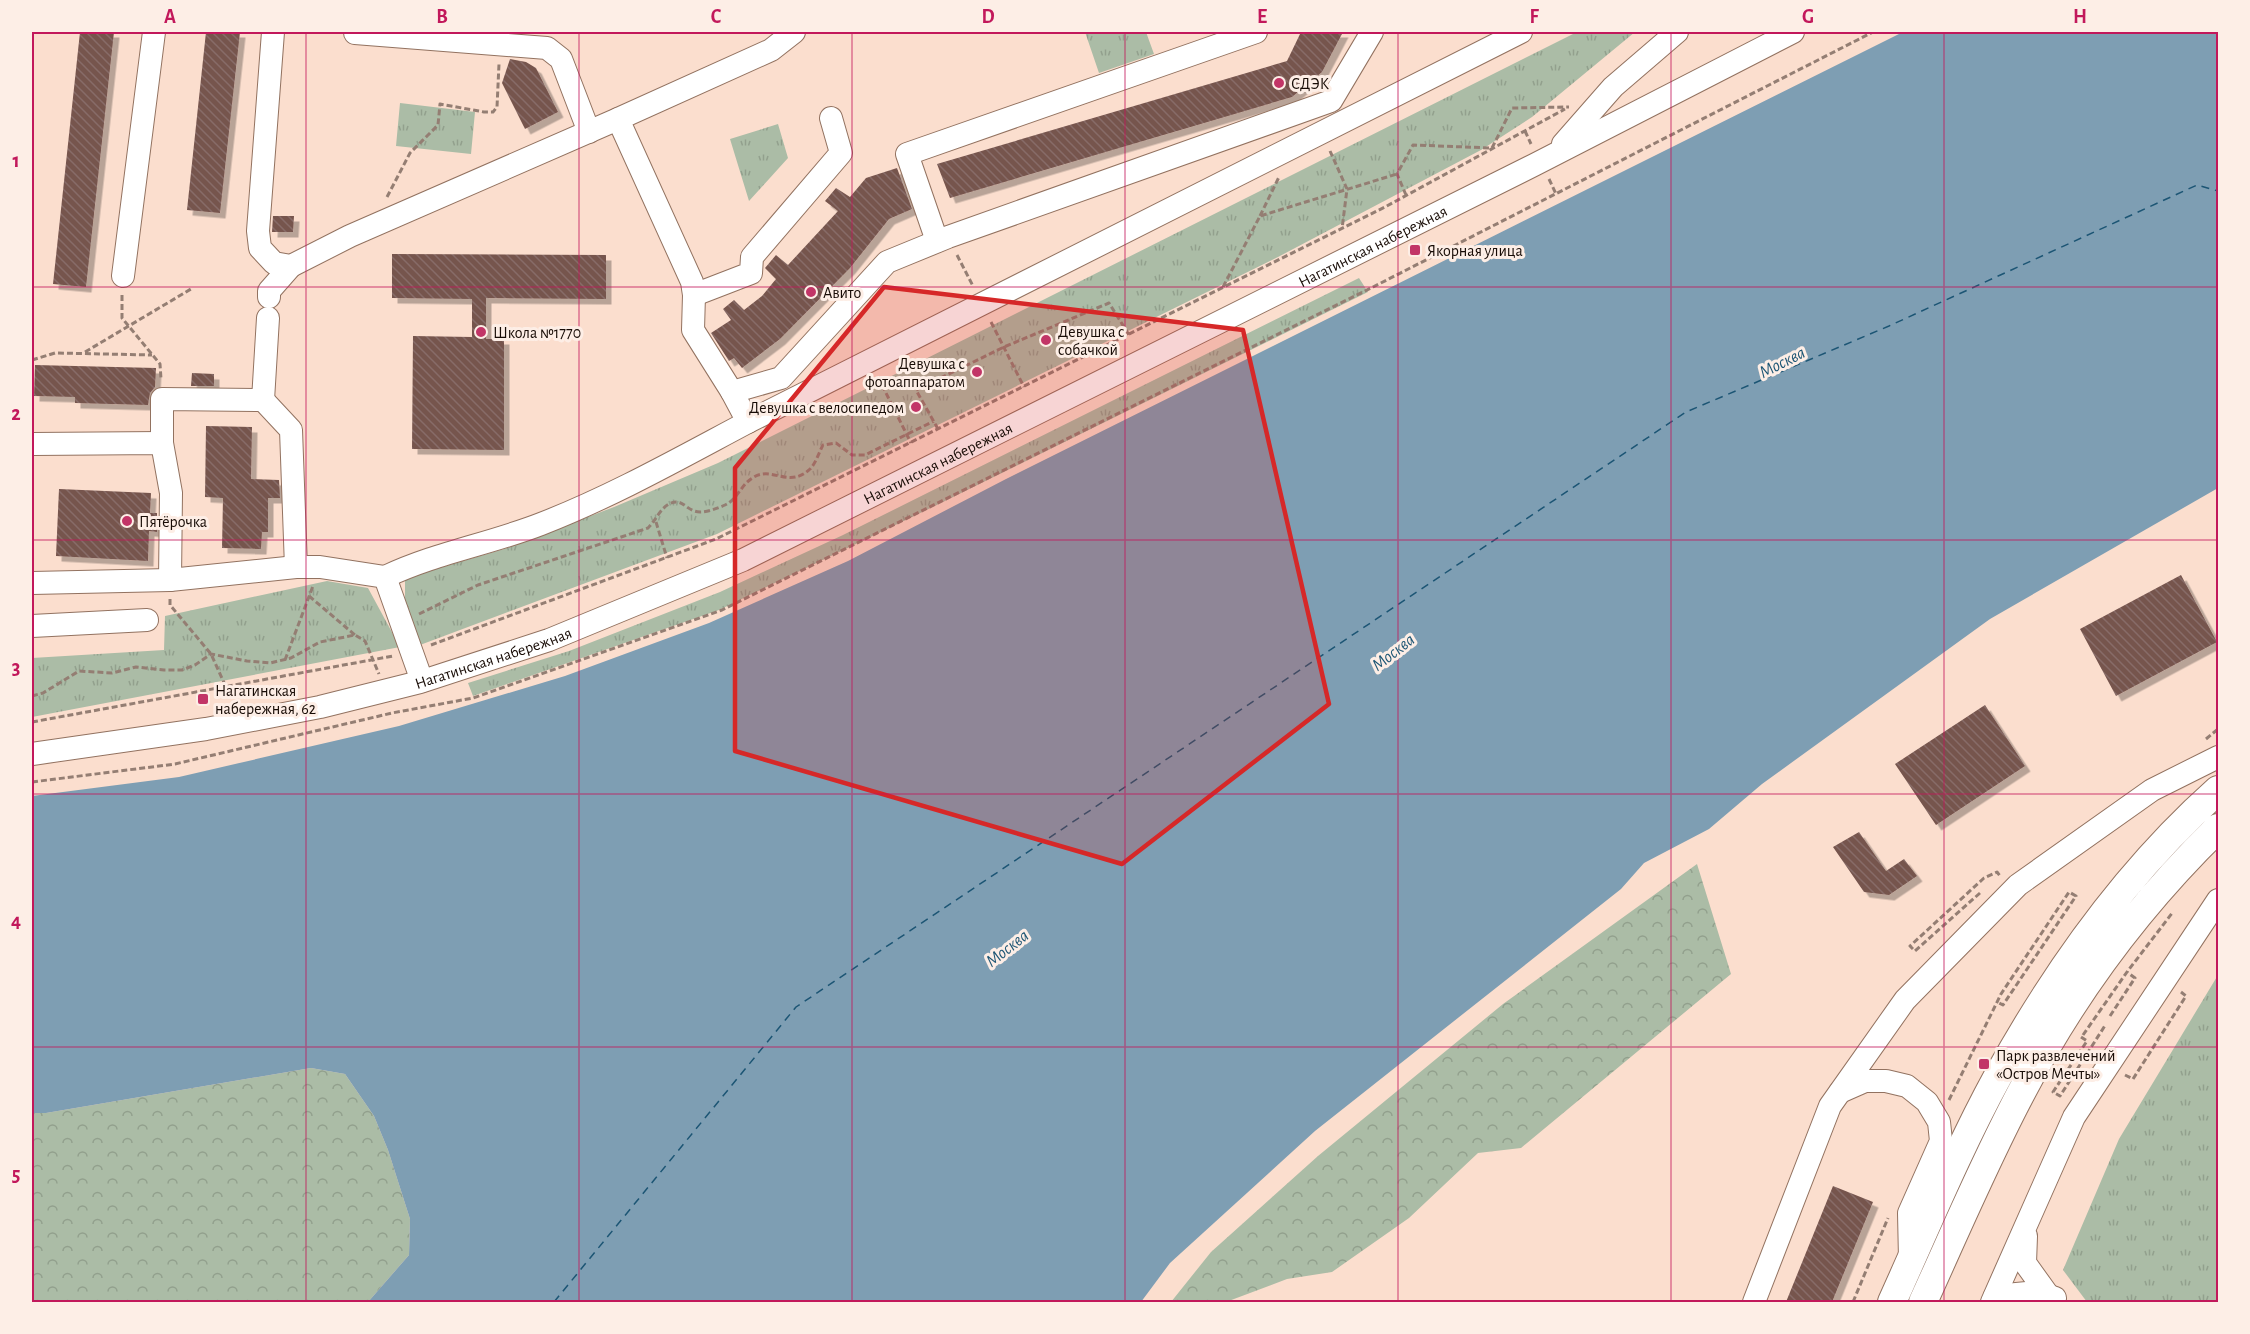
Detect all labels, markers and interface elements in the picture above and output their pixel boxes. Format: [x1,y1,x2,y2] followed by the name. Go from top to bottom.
[164,7,176,27] text: A
[436,7,448,27] text: B
[711,7,722,27] text: C
[981,7,995,27] text: D
[1257,7,1267,27] text: E
[1529,7,1539,27] text: F
[1802,7,1814,27] text: G
[2073,7,2087,27] text: H
[1272,76,1286,90] marker: СДЭК
[1291,76,1329,92] place label: СДЭК
[12,151,20,171] text: 1
[1296,203,1450,290] street label: Нагатинская набережная
[1408,243,1422,257] marker: Якорная улица
[1427,243,1523,260] place label: Якорная улица
[804,285,818,299] marker: Авито
[823,285,861,301] place label: Авито
[1058,324,1125,358] place label: Девушка с собачкой
[474,325,488,339] marker: Школа №1770
[493,325,581,341] place label: Школа №1770
[1039,333,1053,347] marker: Девушка с собачкой
[1757,344,1808,382] water label: Москва
[865,356,965,390] place label: Девушка с фотоаппаратом
[970,365,984,379] marker: Девушка с фотоаппаратом
[749,400,904,417] place label: Девушка с велосипедом
[909,400,923,414] marker: Девушка с велосипедом
[11,404,21,424] text: 2
[861,420,1015,508] street label: Нагатинская набережная
[120,514,134,528] marker: Пятёрочка
[139,514,207,530] place label: Пятёрочка
[413,625,574,692] street label: Нагатинская набережная
[1369,631,1418,675] water label: Москва
[12,658,20,678] text: 3
[215,683,316,717] place label: Нагатинская набережная, 62
[196,692,210,706] marker: Нагатинская набережная, 62
[11,911,21,931] text: 4
[983,927,1032,971] water label: Москва
[1996,1048,2115,1082] place label: Парк развлечений «Остров Мечты»
[1977,1057,1991,1071] marker: Парк развлечений «Остров Мечты»
[12,1165,20,1185] text: 5

